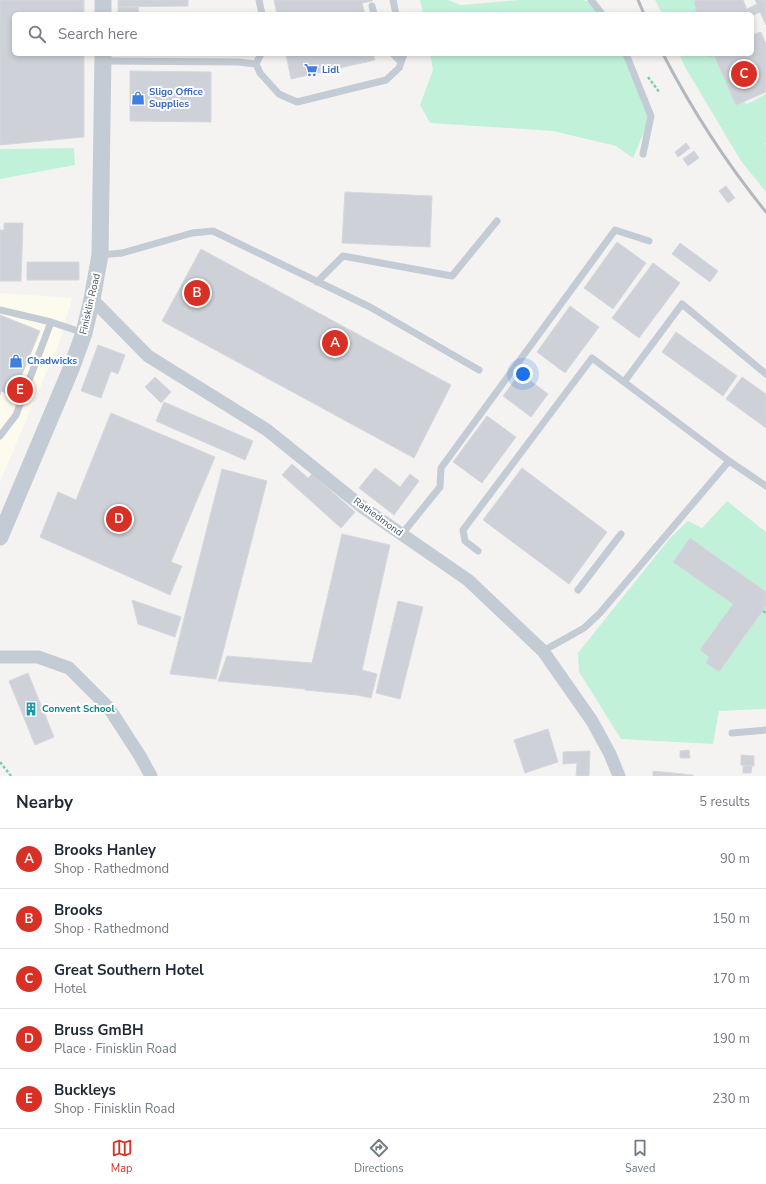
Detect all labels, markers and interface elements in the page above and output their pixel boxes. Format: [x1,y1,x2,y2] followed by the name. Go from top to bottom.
[12,12,754,56] search box
[26,23,48,45] icon: search
[58,24,138,44] text: Search here
[731,59,757,89] pin: C
[303,62,319,78] supermarket icon: Lidl
[322,63,340,77] place label: Lidl
[149,85,204,111] place label: Sligo Office Supplies
[130,90,146,106] shop icon: Sligo Office Supplies
[76,272,104,336] street label: Finisklin Road
[184,278,210,308] pin: B
[322,328,348,358] pin: A
[8,353,24,369] shop icon: Chadwicks
[27,354,77,368] place label: Chadwicks
[513,364,533,384] your location
[7,375,33,405] pin: E
[350,494,406,540] street label: Rathedmond
[106,504,132,534] pin: D
[23,701,39,717] building icon: Convent School
[42,702,115,716] place label: Convent School
[16,791,73,814] text: Nearby
[699,793,750,811] text: 5 results
[54,840,156,860] text: Brooks Hanley
[24,850,34,868] text: A
[720,850,750,868] text: 90 m
[54,860,169,878] text: Shop · Rathedmond
[54,900,103,920] text: Brooks
[25,910,33,928] text: B
[712,910,750,928] text: 150 m
[54,920,169,938] text: Shop · Rathedmond
[54,960,204,980] text: Great Southern Hotel
[25,970,33,988] text: C
[712,970,750,988] text: 170 m
[54,980,86,998] text: Hotel
[54,1020,144,1040] text: Bruss GmBH
[24,1030,34,1048] text: D
[712,1030,750,1048] text: 190 m
[54,1040,177,1058] text: Place · Finisklin Road
[54,1080,116,1100] text: Buckleys
[25,1090,33,1108] text: E
[712,1090,750,1108] text: 230 m
[54,1100,175,1118] text: Shop · Finisklin Road
[111,1137,133,1176] tab: Map
[354,1137,404,1176] tab: Directions
[625,1137,655,1176] tab: Saved

